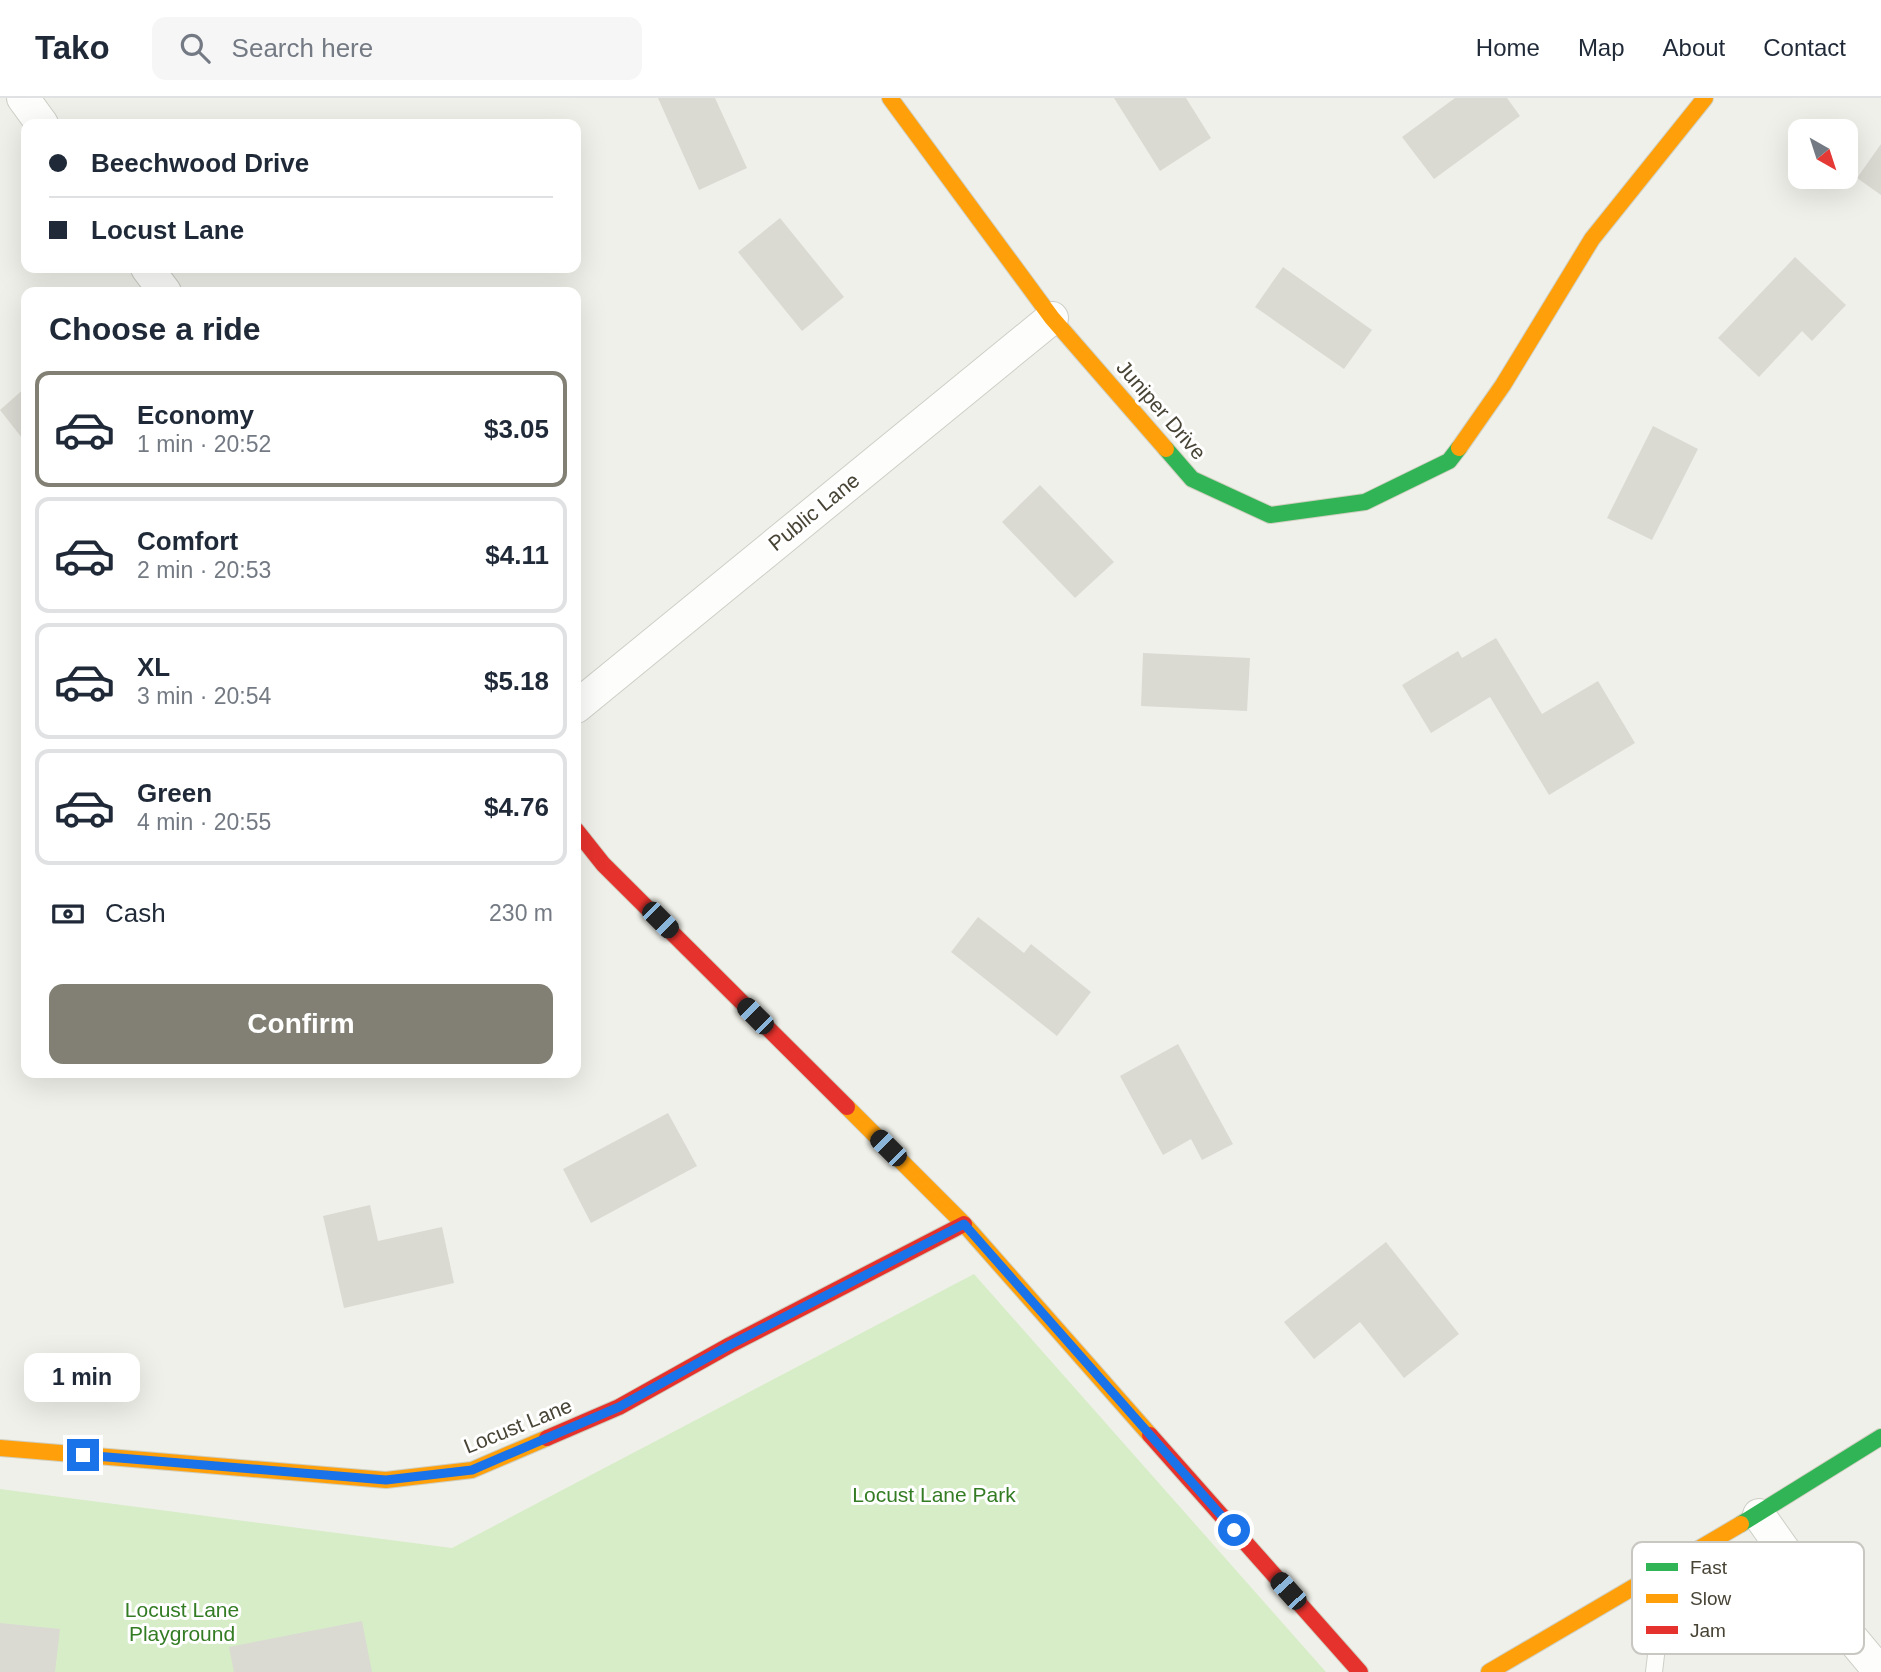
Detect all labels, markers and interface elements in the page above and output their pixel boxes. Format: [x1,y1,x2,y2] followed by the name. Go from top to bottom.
[152,17,642,80] search box
[35,29,110,66] text: Tako
[176,29,214,67] icon: search
[232,33,373,63] text: Search here
[1476,34,1540,61] text: Home
[1578,34,1625,61] text: Map
[1663,34,1725,61] text: About
[1763,34,1846,61] text: Contact
[1788,119,1858,189] north arrow
[1788,119,1858,189] map controls
[91,148,309,178] text: Beechwood Drive
[91,215,244,245] text: Locust Lane
[49,311,261,347] text: Choose a ride
[1112,355,1211,464] street label: Juniper Drive
[53,398,116,461] icon: car
[137,400,254,430] text: Economy
[484,414,549,444] text: $3.05
[137,431,271,457] text: 1 min · 20:52
[764,468,864,555] street label: Public Lane
[53,524,116,587] icon: car
[137,526,238,556] text: Comfort
[485,540,549,570] text: $4.11
[137,557,271,583] text: 2 min · 20:53
[53,650,116,713] icon: car
[137,652,170,682] text: XL
[484,666,549,696] text: $5.18
[137,683,271,709] text: 3 min · 20:54
[53,776,116,839] icon: car
[137,778,212,808] text: Green
[484,792,549,822] text: $4.76
[137,809,271,835] text: 4 min · 20:55
[49,895,87,933] icon: cash
[105,898,166,928] text: Cash
[638,898,683,942] car
[489,900,553,926] text: 230 m
[49,984,553,1064] button: Confirm
[733,994,778,1038] car
[866,1126,911,1170] car
[25,1354,141,1402] callout: 1 min
[52,1364,112,1390] text: 1 min
[460,1393,575,1458] street label: Locust Lane
[67,1439,99,1471] route end
[852,1483,1016,1506] park label: Locust Lane Park
[1218,1514,1250,1546] route start
[1632,1542,1864,1654] legend
[1690,1557,1728,1578] text: Fast
[1267,1568,1310,1614] car
[1690,1588,1731,1609] text: Slow
[125,1598,239,1645] park label: Locust Lane Playground
[1690,1620,1726,1641] text: Jam

